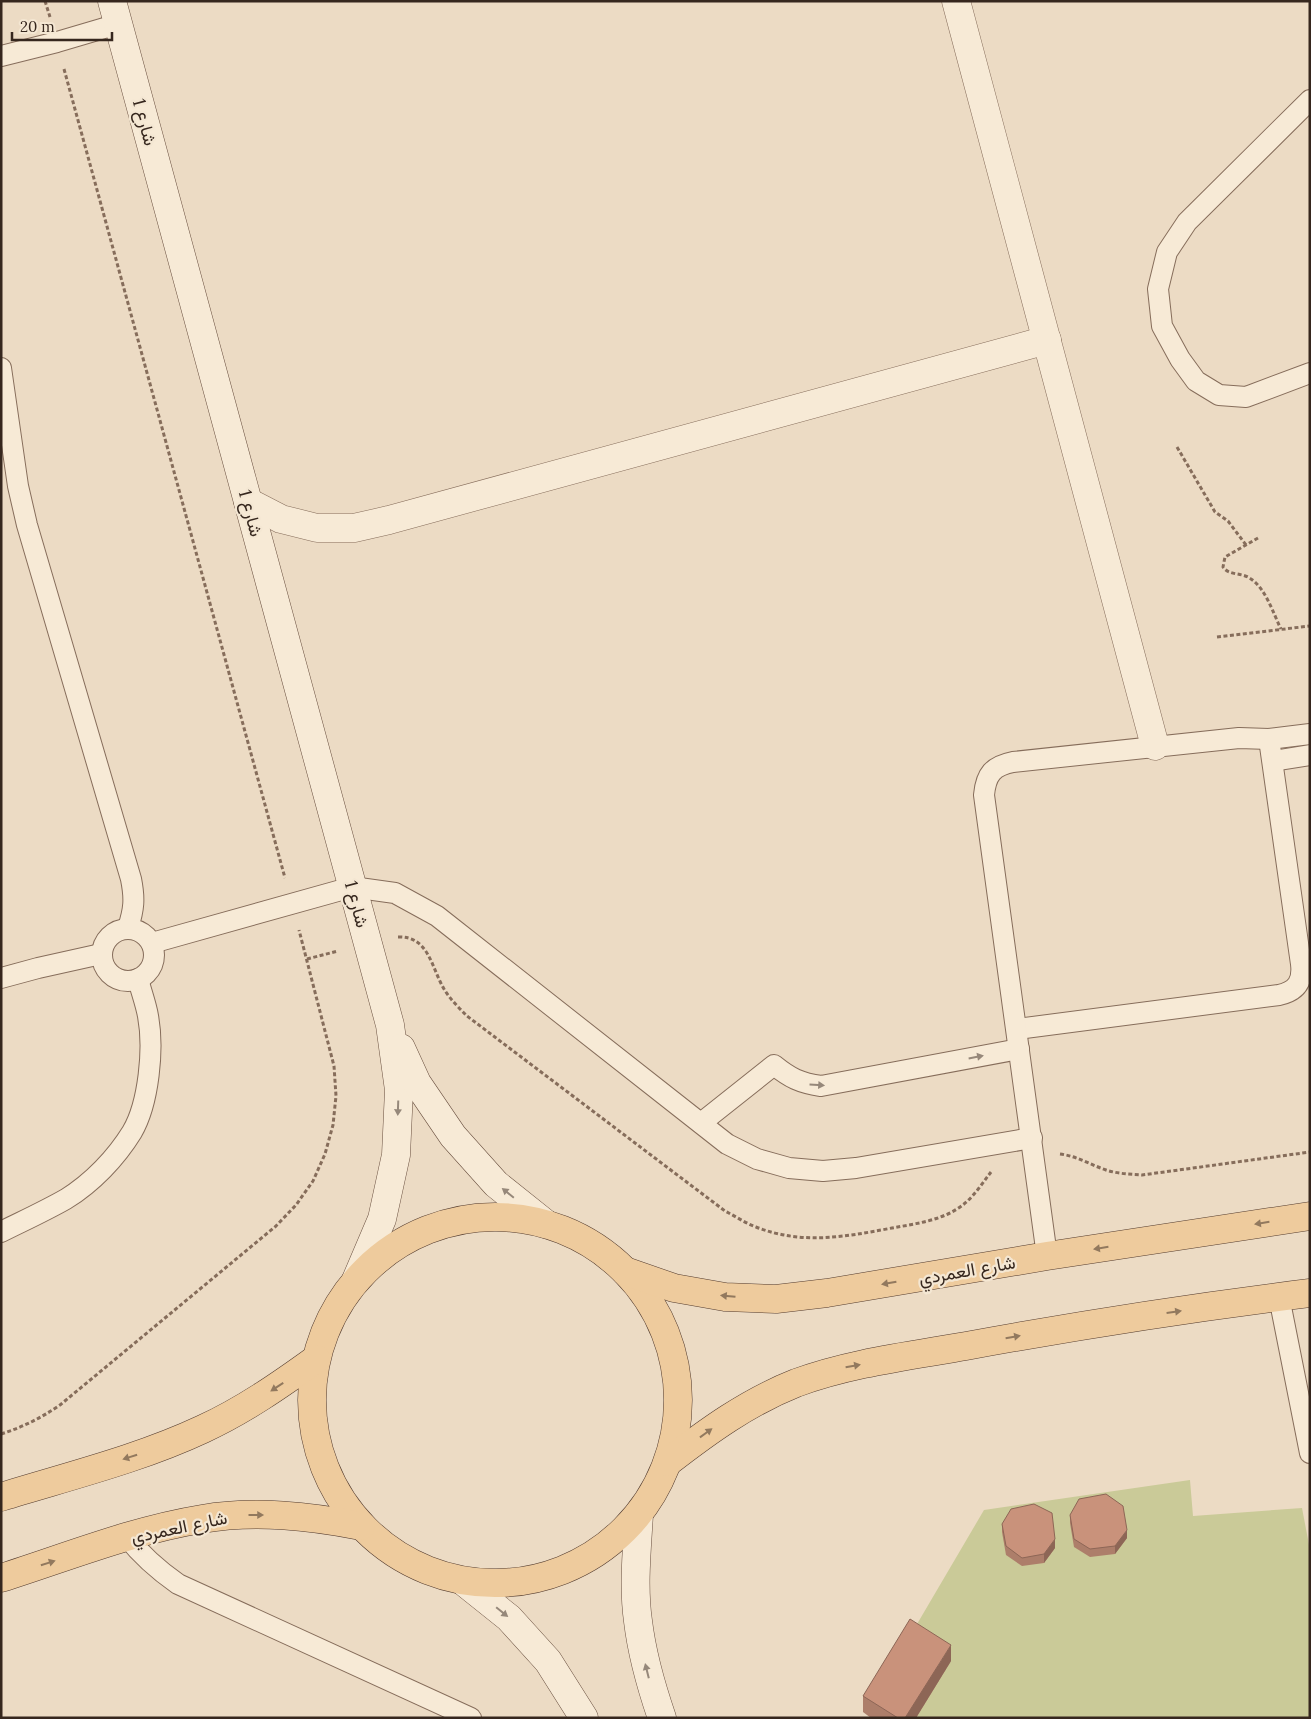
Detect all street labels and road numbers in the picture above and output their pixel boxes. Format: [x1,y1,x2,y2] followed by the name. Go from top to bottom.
[127,96,162,148] street label: شارع 1
[233,487,268,539] street label: شارع 1
[339,878,374,930] street label: شارع 1
[917,1250,1018,1294] street label: شارع العمردي
[129,1506,230,1552] street label: شارع العمردي

